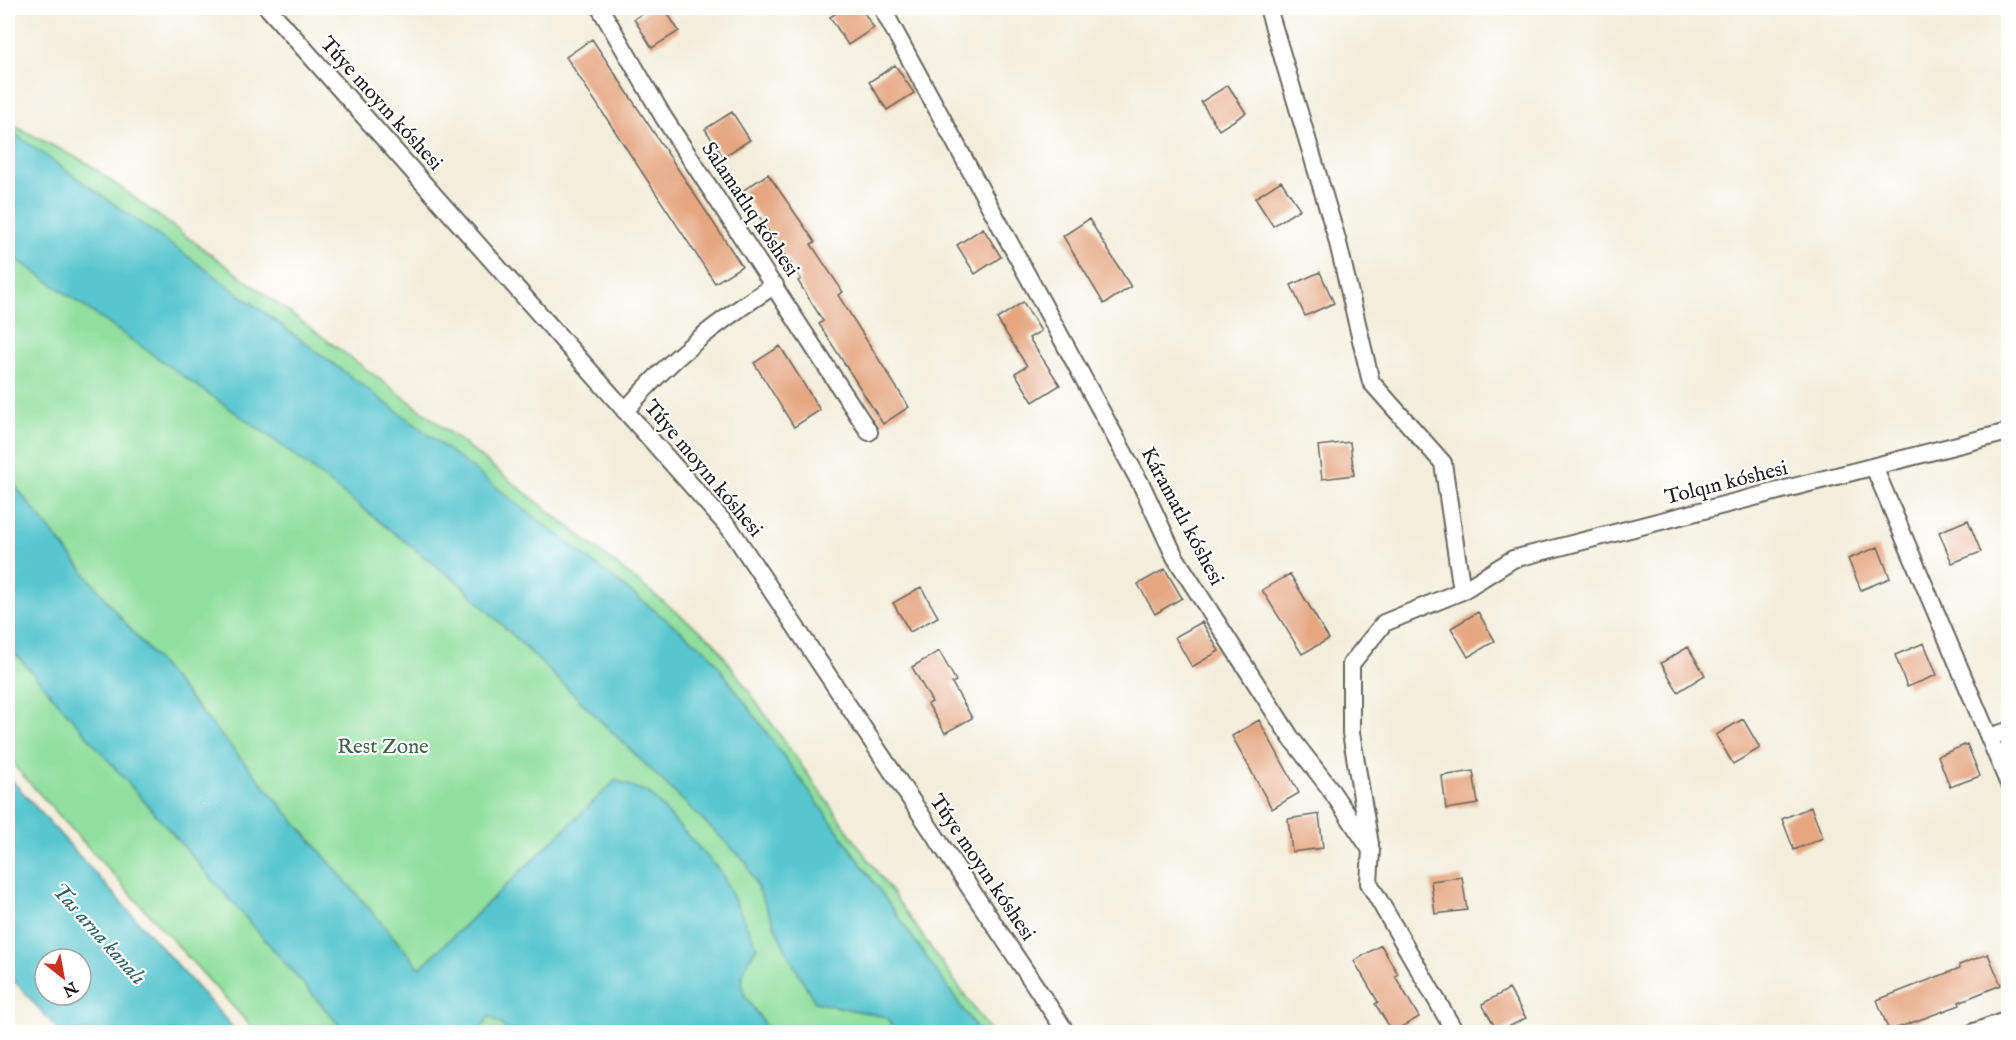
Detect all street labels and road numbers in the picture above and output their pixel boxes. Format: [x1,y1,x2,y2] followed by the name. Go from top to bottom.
[314,31,448,177] street label: Túye moyın kóshesi
[695,137,805,283] street label: Salamatlıq kóshesi
[637,395,768,543] street label: Túye moyın kóshesi
[1134,443,1230,591] street label: Káramatlı kóshesi
[1662,455,1791,512] street label: Tolqın kóshesi
[923,789,1041,946] street label: Túye moyın kóshesi

